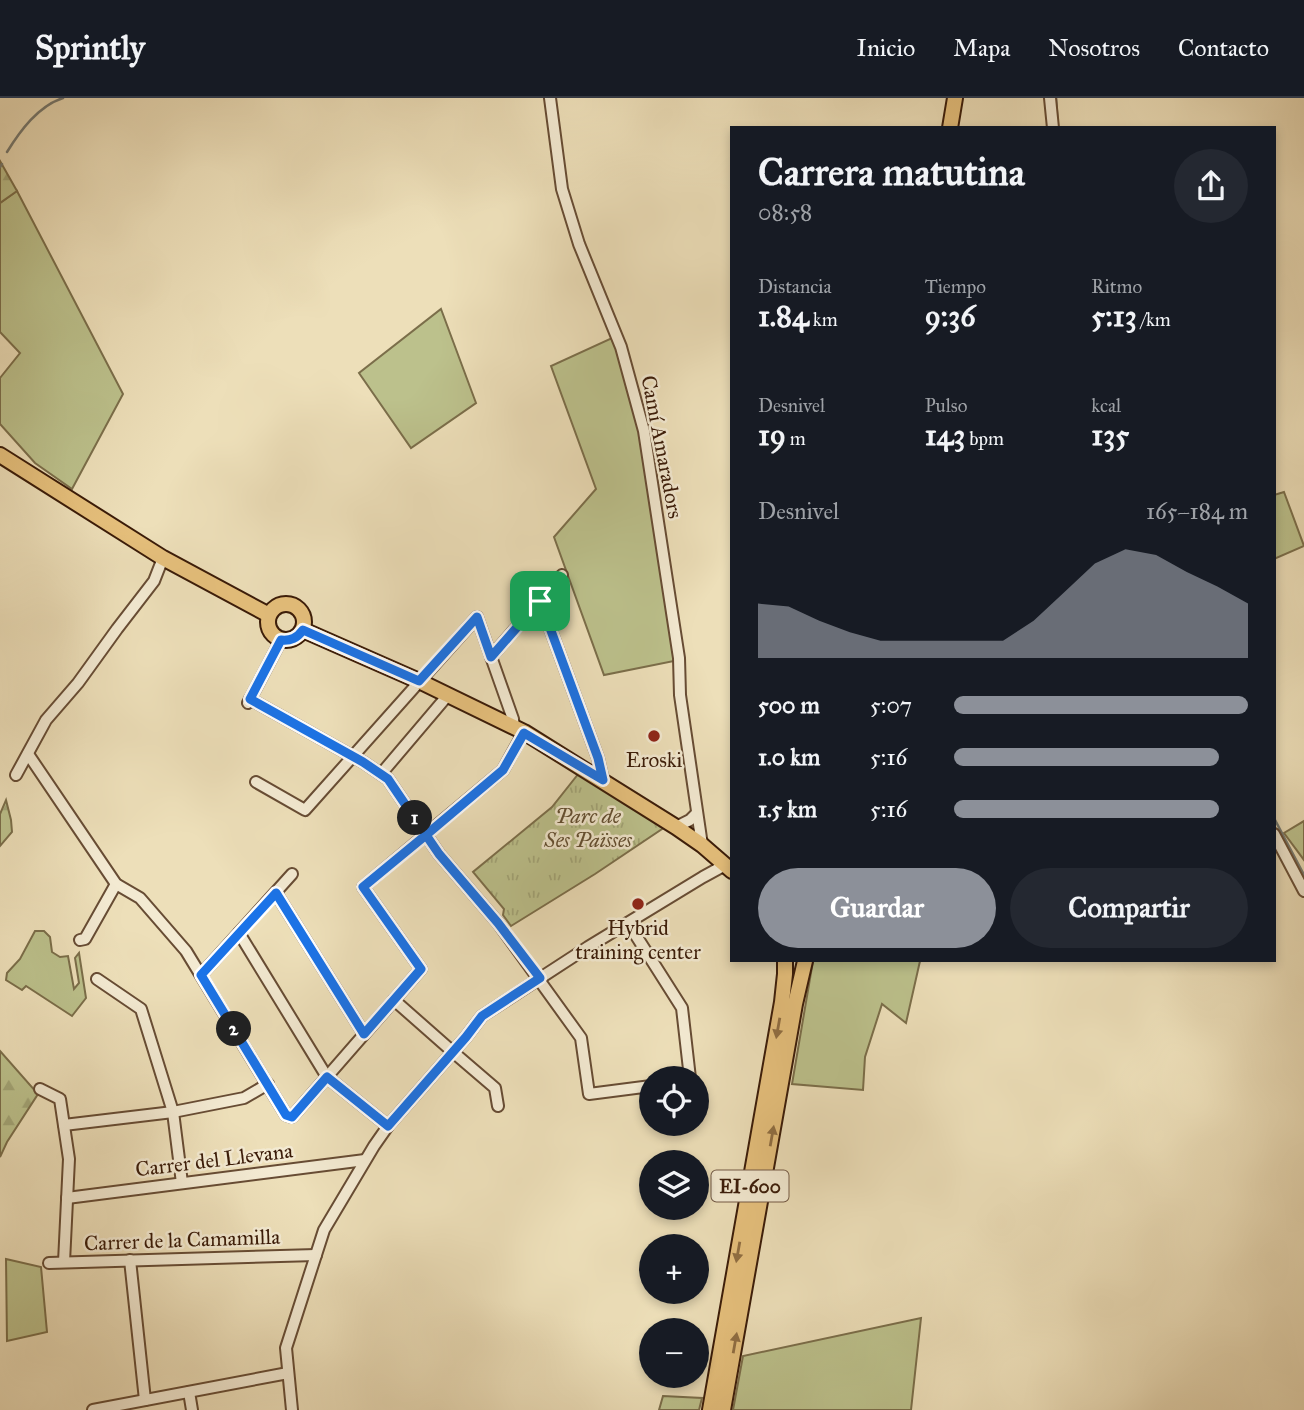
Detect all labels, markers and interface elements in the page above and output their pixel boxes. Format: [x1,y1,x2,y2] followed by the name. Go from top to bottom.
[35,28,145,68] text: Sprintly
[857,33,915,63] text: Inicio
[953,33,1010,63] text: Mapa
[1048,33,1140,63] text: Nosotros
[1178,33,1269,63] text: Contacto
[758,149,1025,195] text: Carrera matutina
[1174,149,1248,223] button: share
[758,198,812,226] text: 08:58
[758,275,831,298] text: Distancia
[925,275,986,298] text: Tiempo
[1091,275,1142,298] text: Ritmo
[758,298,809,334] text: 1.84
[925,298,976,334] text: 9:36
[1091,298,1137,334] text: 5:13
[809,308,838,331] text: km
[1137,308,1171,331] text: /km
[635,373,689,521] street label: Camí Amaradors
[758,394,825,417] text: Desnivel
[925,394,967,417] text: Pulso
[1091,394,1121,417] text: kcal
[758,417,786,453] text: 19
[925,417,965,453] text: 143
[1091,417,1129,453] text: 135
[786,427,806,450] text: m
[965,427,1004,450] text: bpm
[758,497,839,525] text: Desnivel
[1146,497,1248,525] text: 165–184 m
[510,571,570,631] pin
[521,582,559,620] icon: arrive
[758,691,820,719] text: 500 m
[870,691,912,719] text: 5:07
[646,728,662,744] marker: Eroski
[758,743,820,771] text: 1.0 km
[870,743,907,771] text: 5:16
[626,747,683,773] place label: Eroski
[758,795,817,823] text: 1.5 km
[870,795,907,823] text: 5:16
[398,800,432,836] pin: 1
[543,803,633,853] park label: Parc de Ses Païsses
[411,806,418,829] text: 1
[758,868,996,948] button: Guardar
[1010,868,1248,948] button: Compartir
[630,896,646,912] marker: Hybrid training center
[575,915,701,965] place label: Hybrid training center
[216,1012,252,1046] pin: 2
[229,1017,238,1040] text: 2
[772,1017,783,1039] one-way arrow
[639,1066,709,1388] map controls
[639,1066,709,1136] button: locate
[767,1125,778,1147] one-way arrow
[134,1137,294,1183] street label: Carrer del Llevana
[639,1150,709,1220] button: layers
[712,1170,788,1202] road number: EI-600
[84,1224,281,1256] street label: Carrer de la Camamilla
[639,1234,709,1304] button: +
[732,1242,743,1264] one-way arrow
[639,1318,709,1388] button: −
[730,1332,741,1354] one-way arrow

